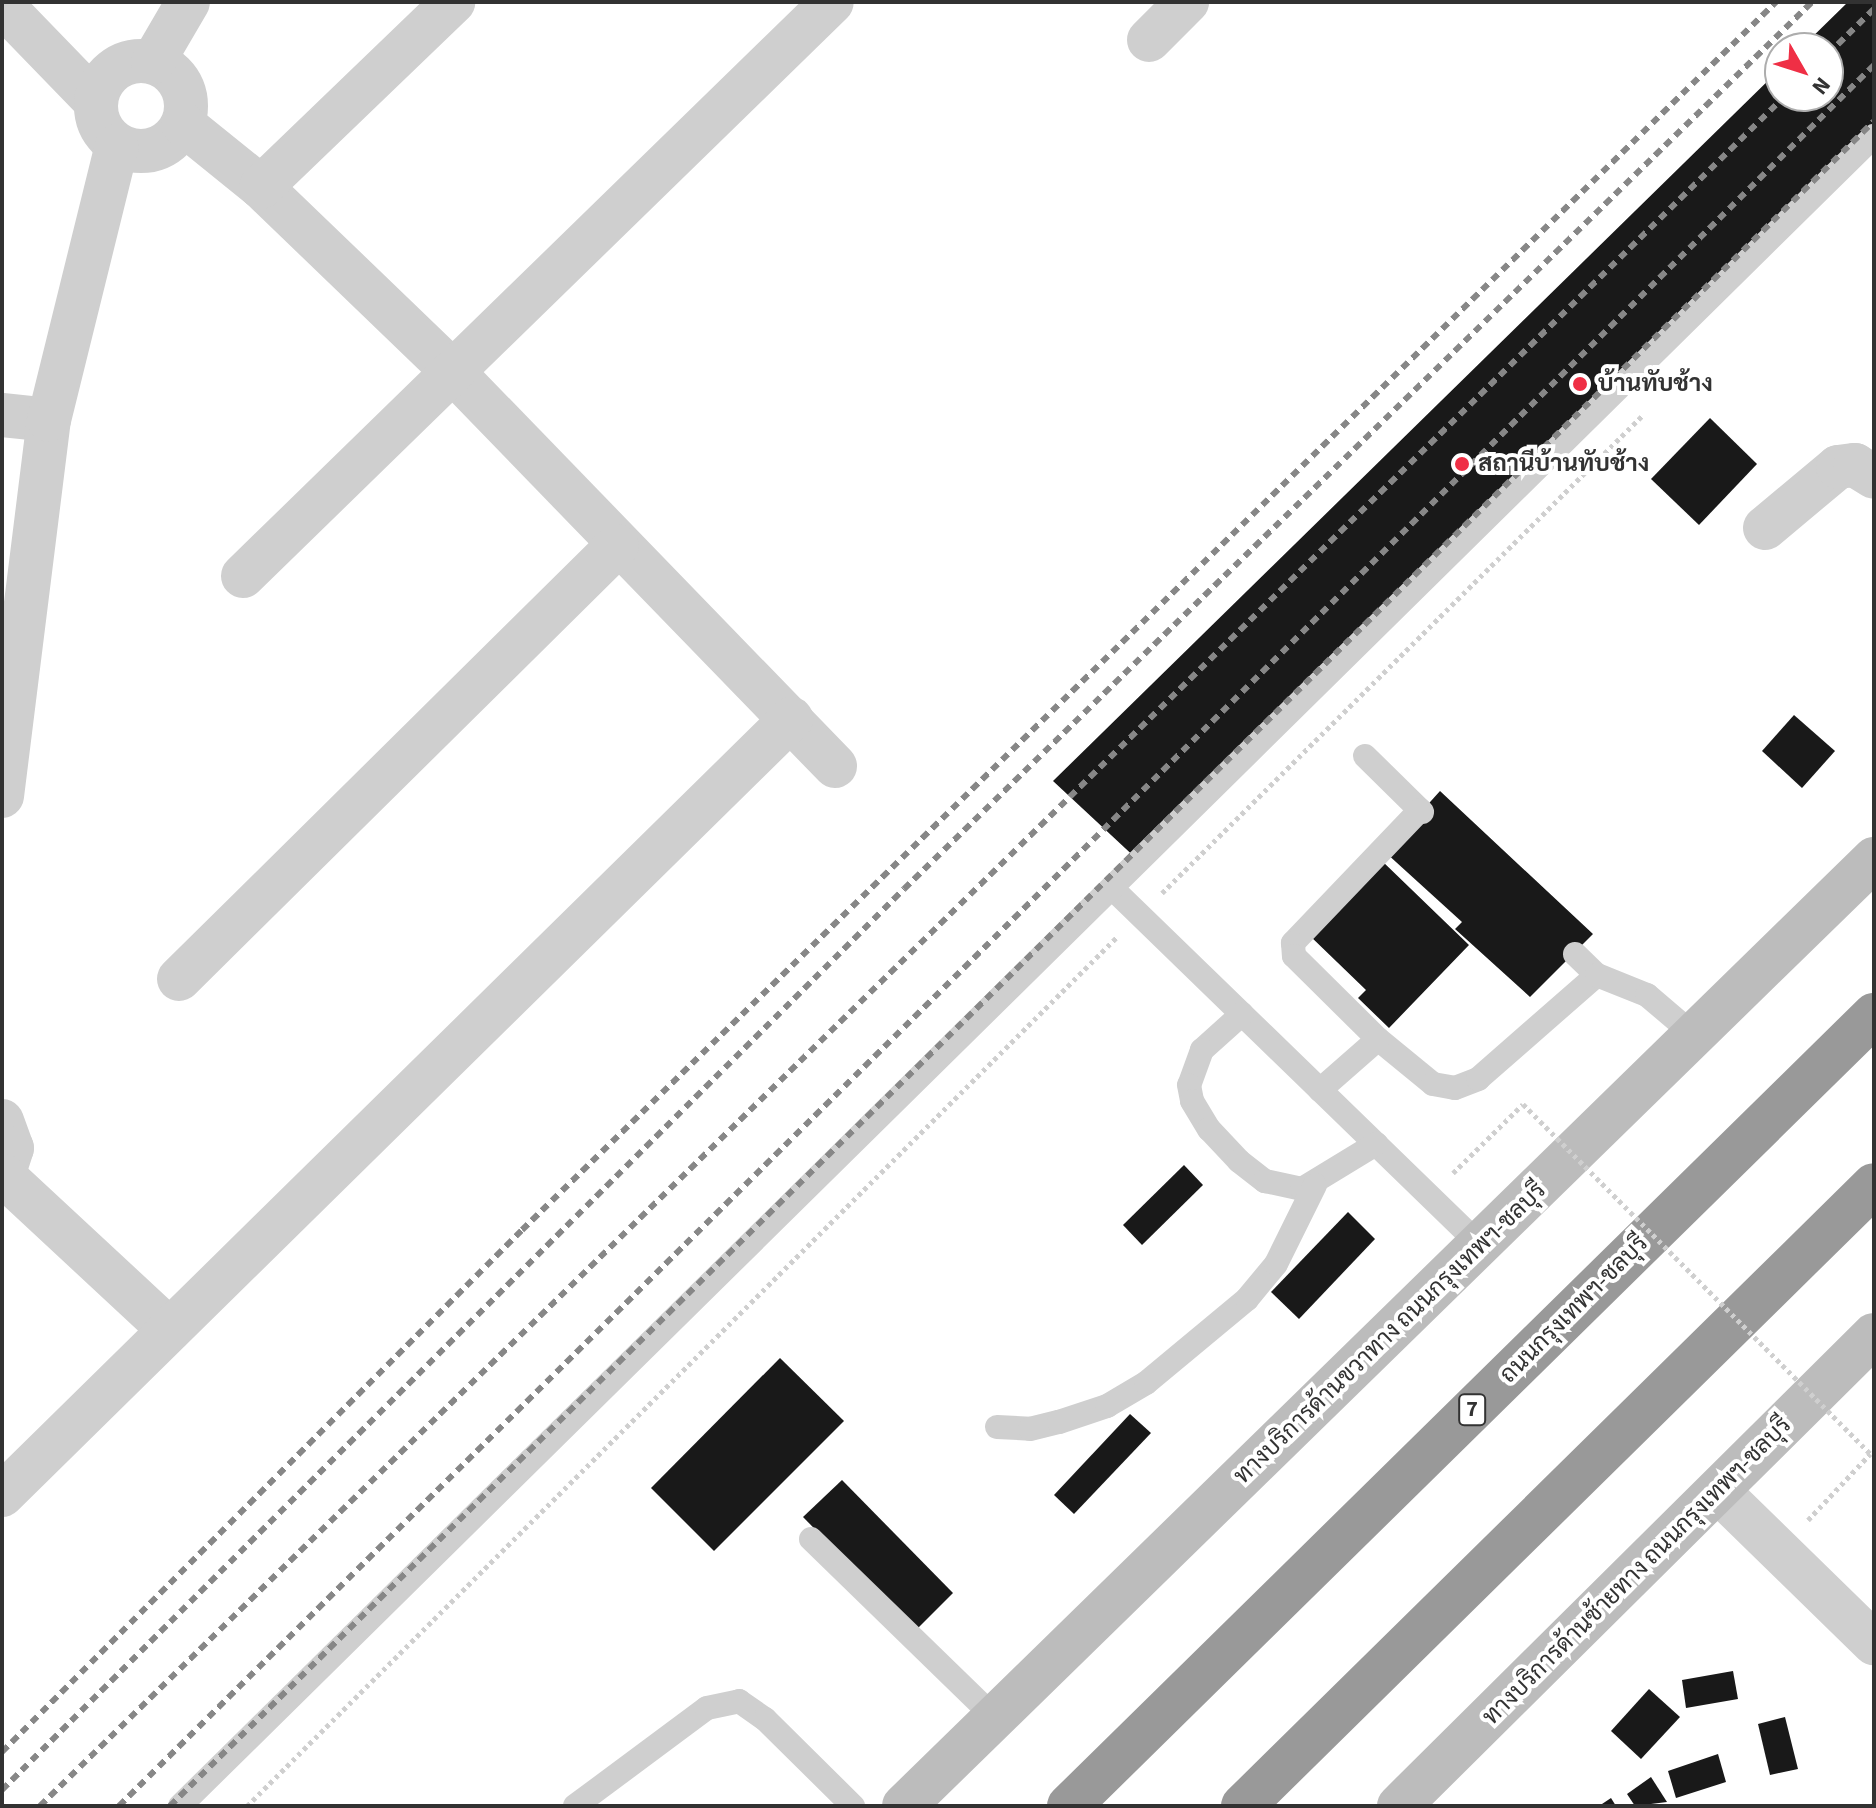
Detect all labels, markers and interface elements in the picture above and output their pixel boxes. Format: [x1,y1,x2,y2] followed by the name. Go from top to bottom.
[1764,32,1844,112] north arrow
[1804,70,1838,102] text: N
[1598,370,1713,398] place label: บ้านทับช้าง
[1569,373,1591,395] marker: บ้านทับช้าง
[1478,450,1649,478] place label: สถานีบ้านทับช้าง
[1453,455,1471,473] marker: สถานีบ้านทับช้าง
[1228,1176,1552,1490] street label: ทางบริการด้านขวาทาง ถนนกรุงเทพฯ-ชลบุรี
[1494,1229,1654,1389] street label: ถนนกรุงเทพฯ-ชลบุรี
[1458,1392,1486,1428] road number: 7
[1477,1411,1797,1731] street label: ทางบริการด้านซ้ายทาง ถนนกรุงเทพฯ-ชลบุรี

